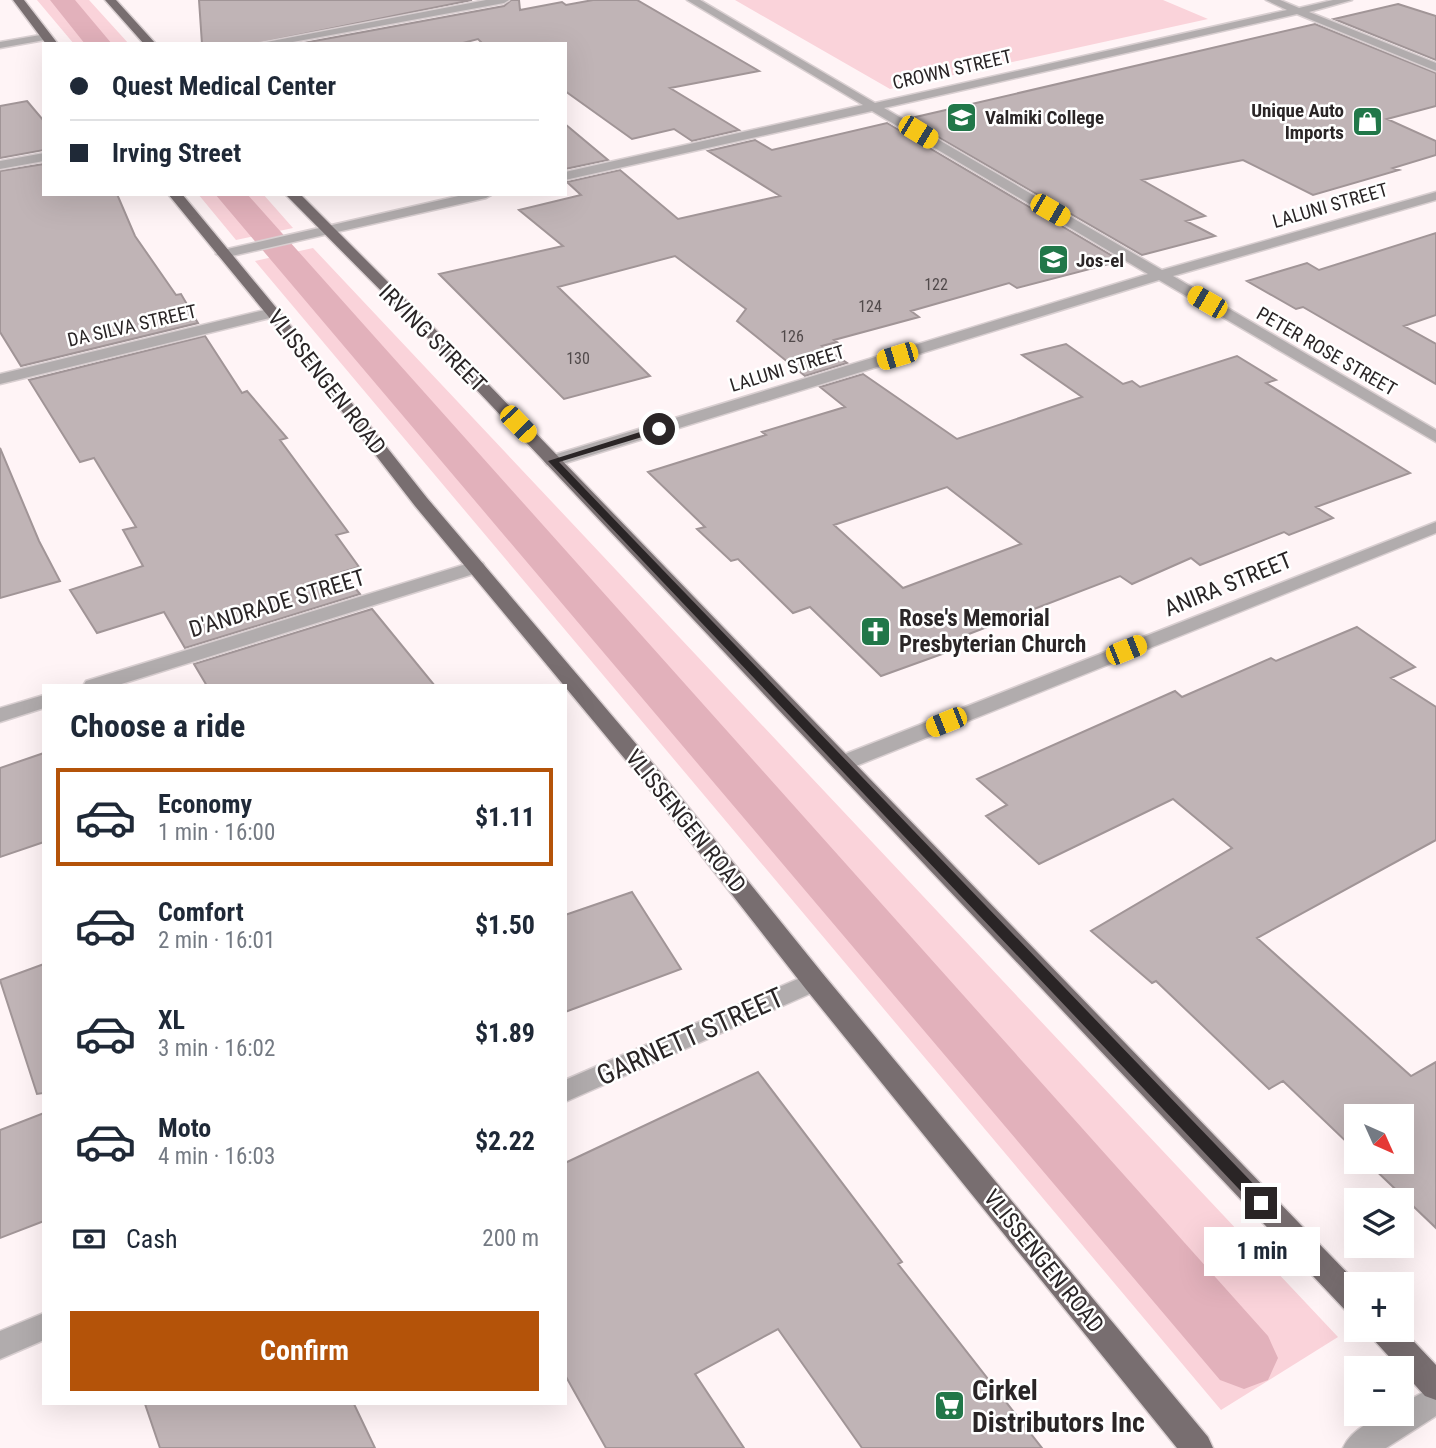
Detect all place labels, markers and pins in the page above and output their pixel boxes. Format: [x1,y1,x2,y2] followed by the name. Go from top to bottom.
[1251,99,1344,144] place label: Unique Auto Imports
[945,100,979,134] school or university icon: Valmiki College
[1350,104,1384,138] shop icon: Unique Auto Imports
[985,106,1104,129] place label: Valmiki College
[1036,243,1070,277] school or university icon: Jos-el
[1076,249,1124,272] place label: Jos-el
[899,605,1086,658] place label: Rose's Memorial Presbyterian Church
[859,614,893,648] church icon: Rose's Memorial Presbyterian Church
[972,1374,1145,1439] place label: Cirkel Distributors Inc
[932,1389,966,1423] supermarket icon: Cirkel Distributors Inc

